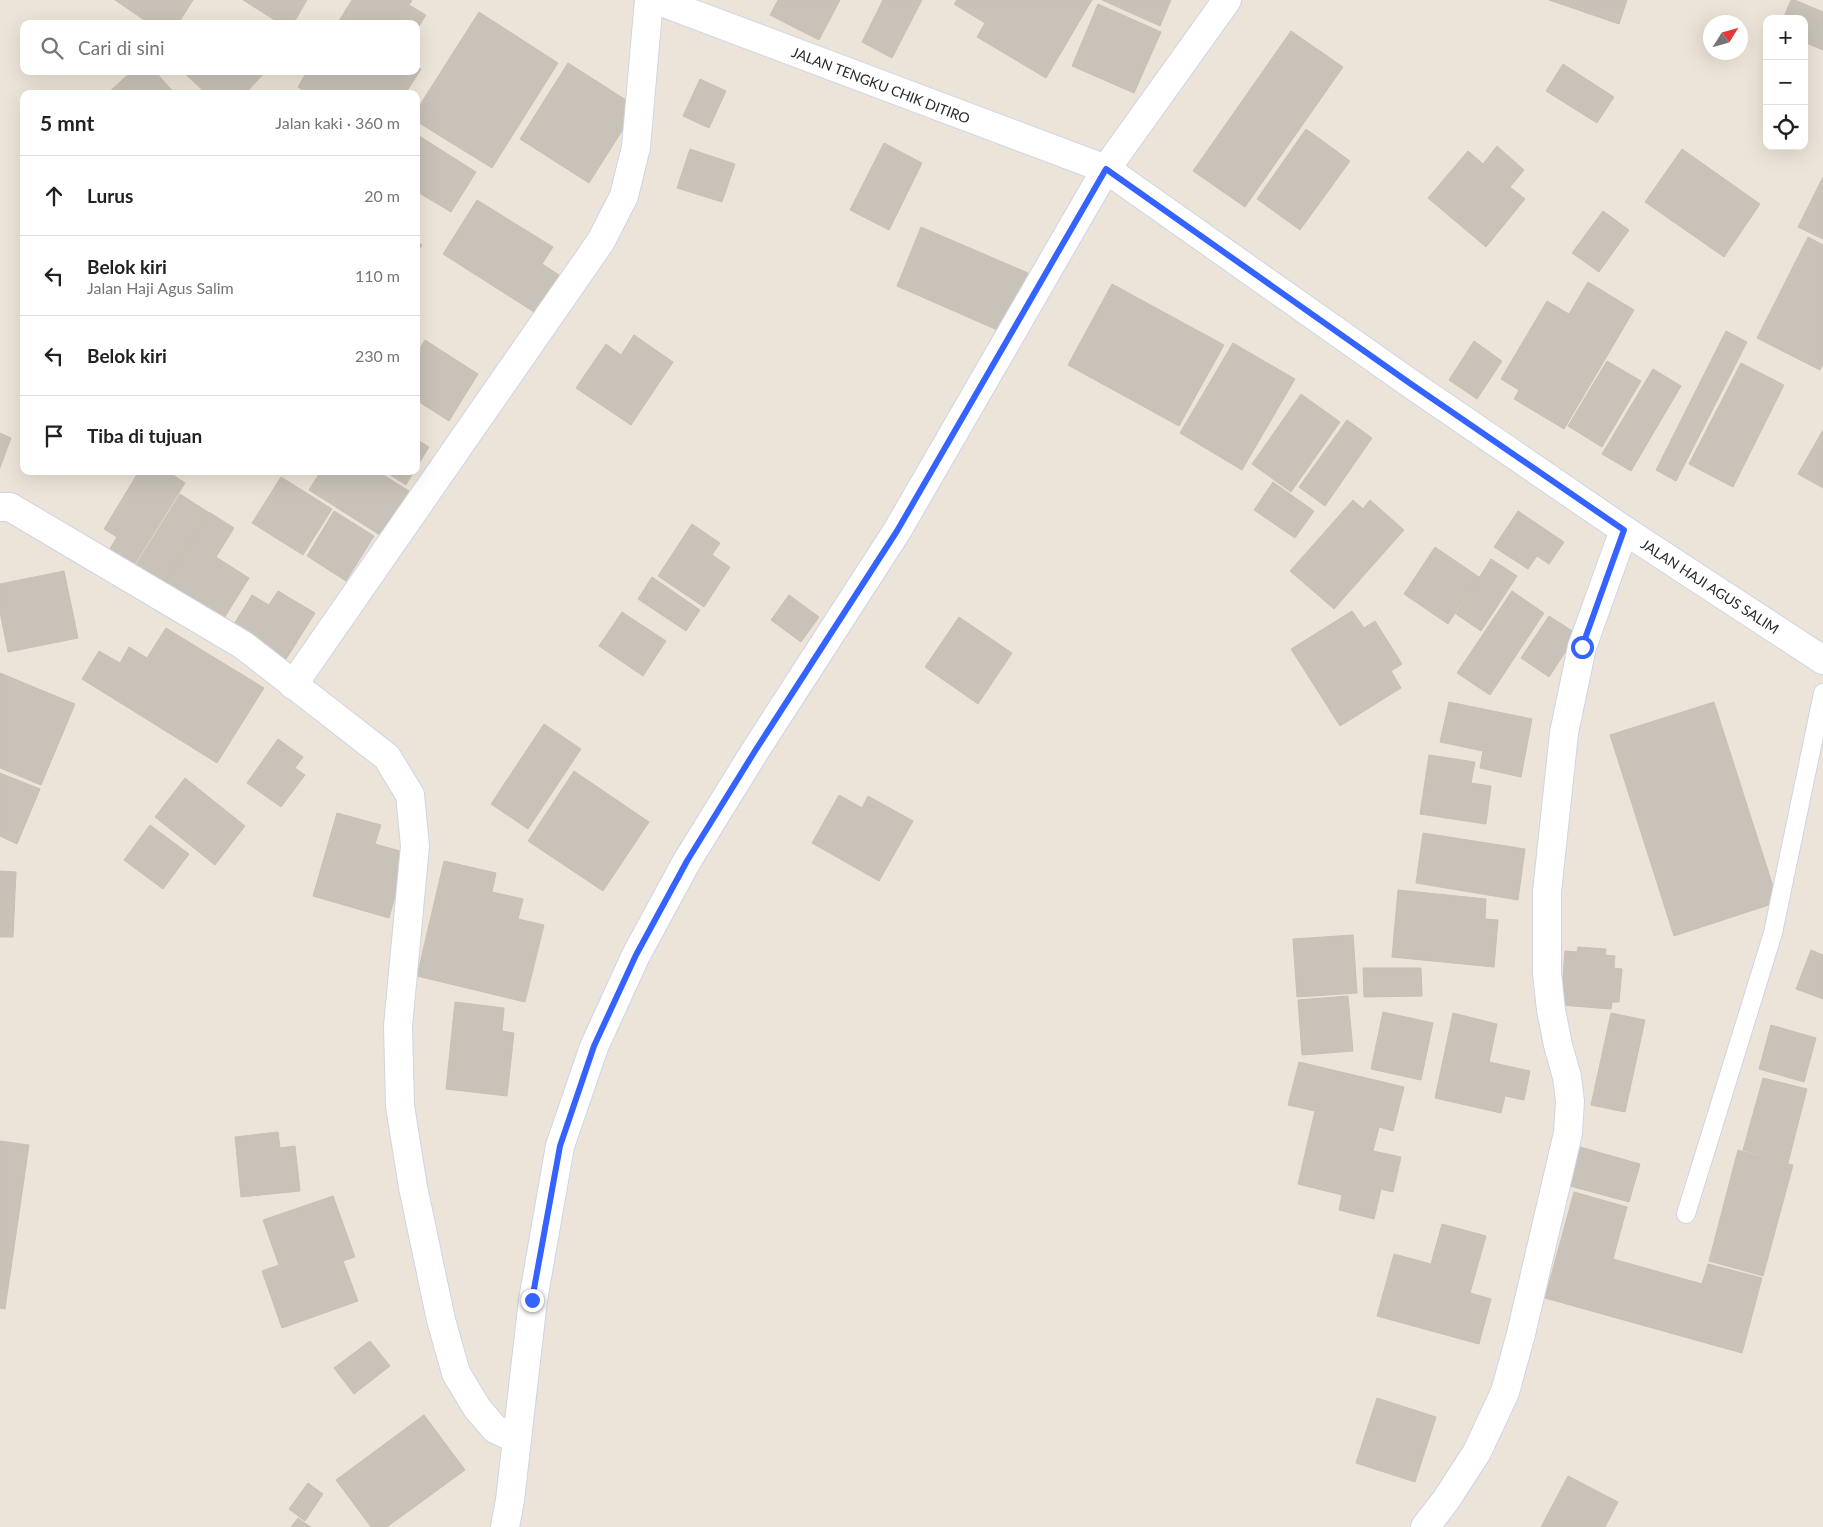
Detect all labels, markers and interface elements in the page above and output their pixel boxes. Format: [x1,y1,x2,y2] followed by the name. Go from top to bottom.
[1703,15,1748,60] north arrow
[1763,15,1808,150] map controls
[1763,15,1808,60] button: +
[20,20,420,75] search box
[38,34,66,62] icon: search
[78,36,165,59] text: Cari di sini
[789,43,973,127] street label: JALAN TENGKU CHIK DITIRO
[1763,60,1808,105] button: −
[1763,105,1808,150] button: locate
[40,110,94,135] text: 5 mnt
[275,113,400,132] text: Jalan kaki · 360 m
[40,182,68,210] icon: ahead
[87,184,133,207] text: Lurus
[364,186,400,205] text: 20 m
[87,255,167,278] text: Belok kiri
[40,262,68,290] icon: left
[355,266,400,285] text: 110 m
[87,278,234,297] text: Jalan Haji Agus Salim
[40,342,68,370] icon: left
[87,344,167,367] text: Belok kiri
[355,346,400,365] text: 230 m
[40,422,68,450] icon: arrive
[87,424,202,447] text: Tiba di tujuan
[1638,535,1782,637] street label: JALAN HAJI AGUS SALIM
[1571,636,1594,659] route start
[521,1289,544,1312] route end

